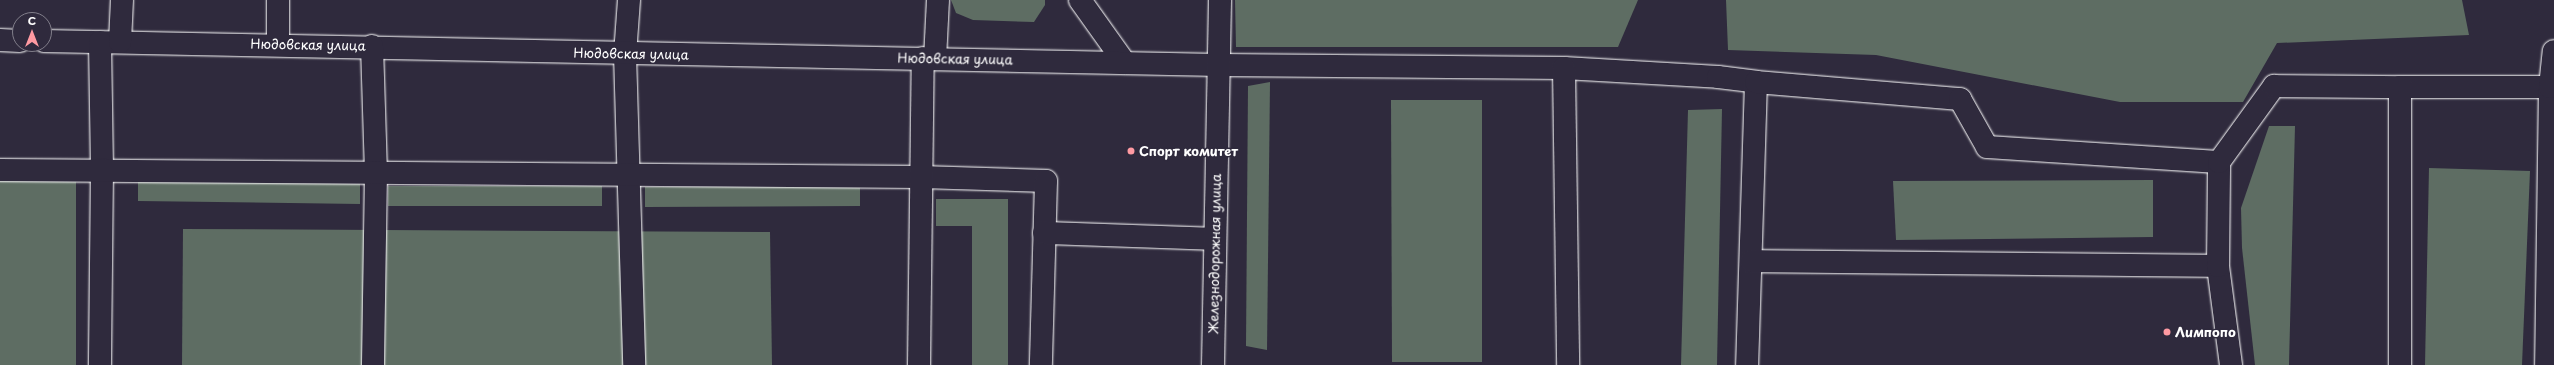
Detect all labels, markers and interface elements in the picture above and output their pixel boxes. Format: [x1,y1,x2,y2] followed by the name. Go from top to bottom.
[12,12,52,52] north arrow
[28,12,36,29] text: С
[250,36,366,54] street label: Нюдовская улица
[573,45,689,63] street label: Нюдовская улица
[897,50,1013,68] street label: Нюдовская улица
[1139,143,1238,159] place label: Спорт комитет
[1126,146,1136,156] marker: Спорт комитет
[1206,173,1224,335] street label: Железнодорожная улица
[2175,324,2236,340] place label: Лимпопо
[2162,327,2172,337] marker: Лимпопо

